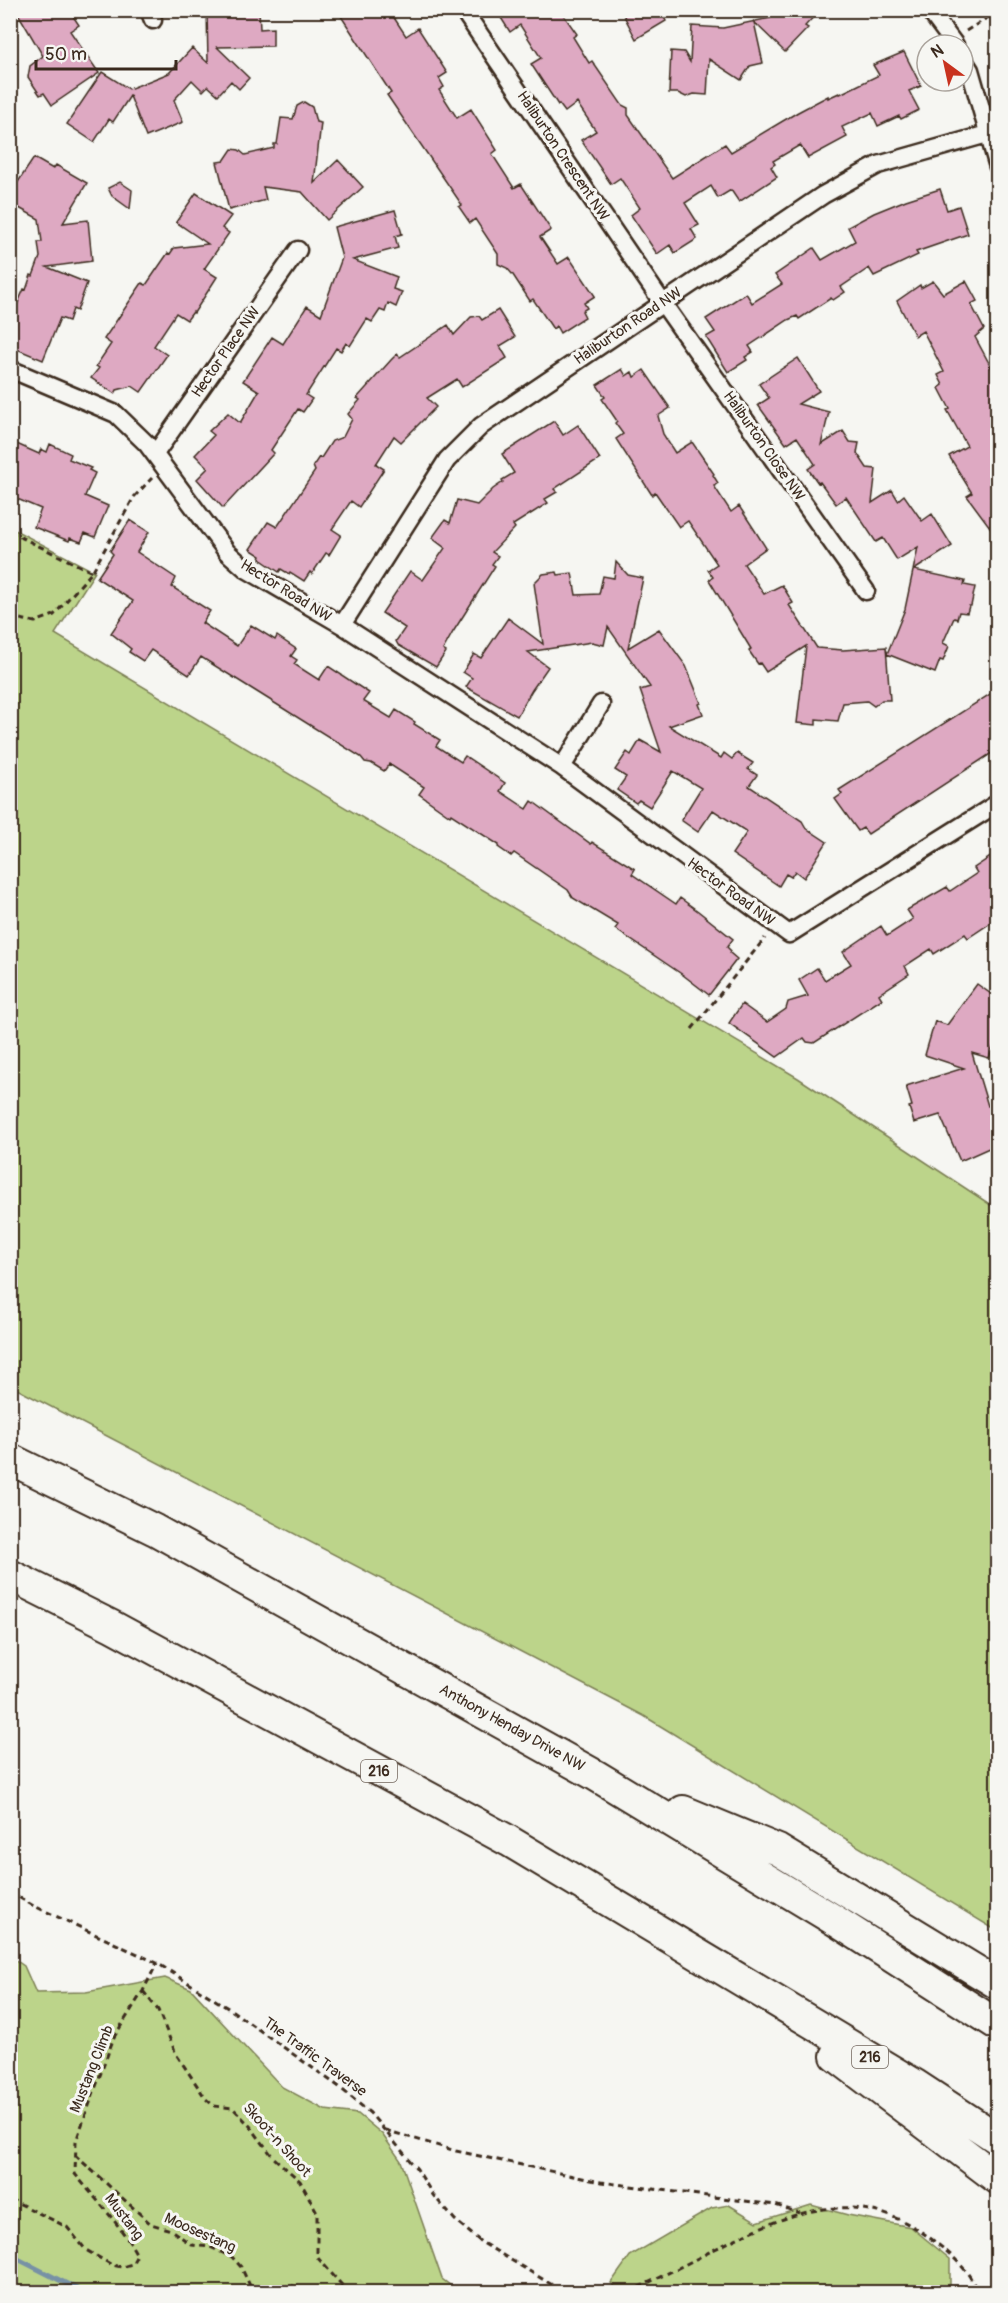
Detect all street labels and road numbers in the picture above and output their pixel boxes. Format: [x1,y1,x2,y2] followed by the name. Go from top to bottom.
[513,88,614,225] street label: Haliburton Crescent NW
[570,283,686,369] street label: Haliburton Road NW
[188,303,264,401] street label: Hector Place NW
[719,387,809,505] street label: Haliburton Close NW
[237,555,335,627] street label: Hector Road NW
[683,854,779,930] street label: Hector Road NW
[436,1680,588,1776] street label: Anthony Henday Drive NW
[361,1760,397,1782] road number: 216
[260,2013,371,2101] street label: The Traffic Traverse
[66,2022,118,2116] street label: Mustang Climb
[852,2046,888,2068] road number: 216
[239,2099,316,2182] street label: Skoot-n Shoot
[100,2190,148,2244] street label: Mustang
[161,2209,239,2257] street label: Moosestang

